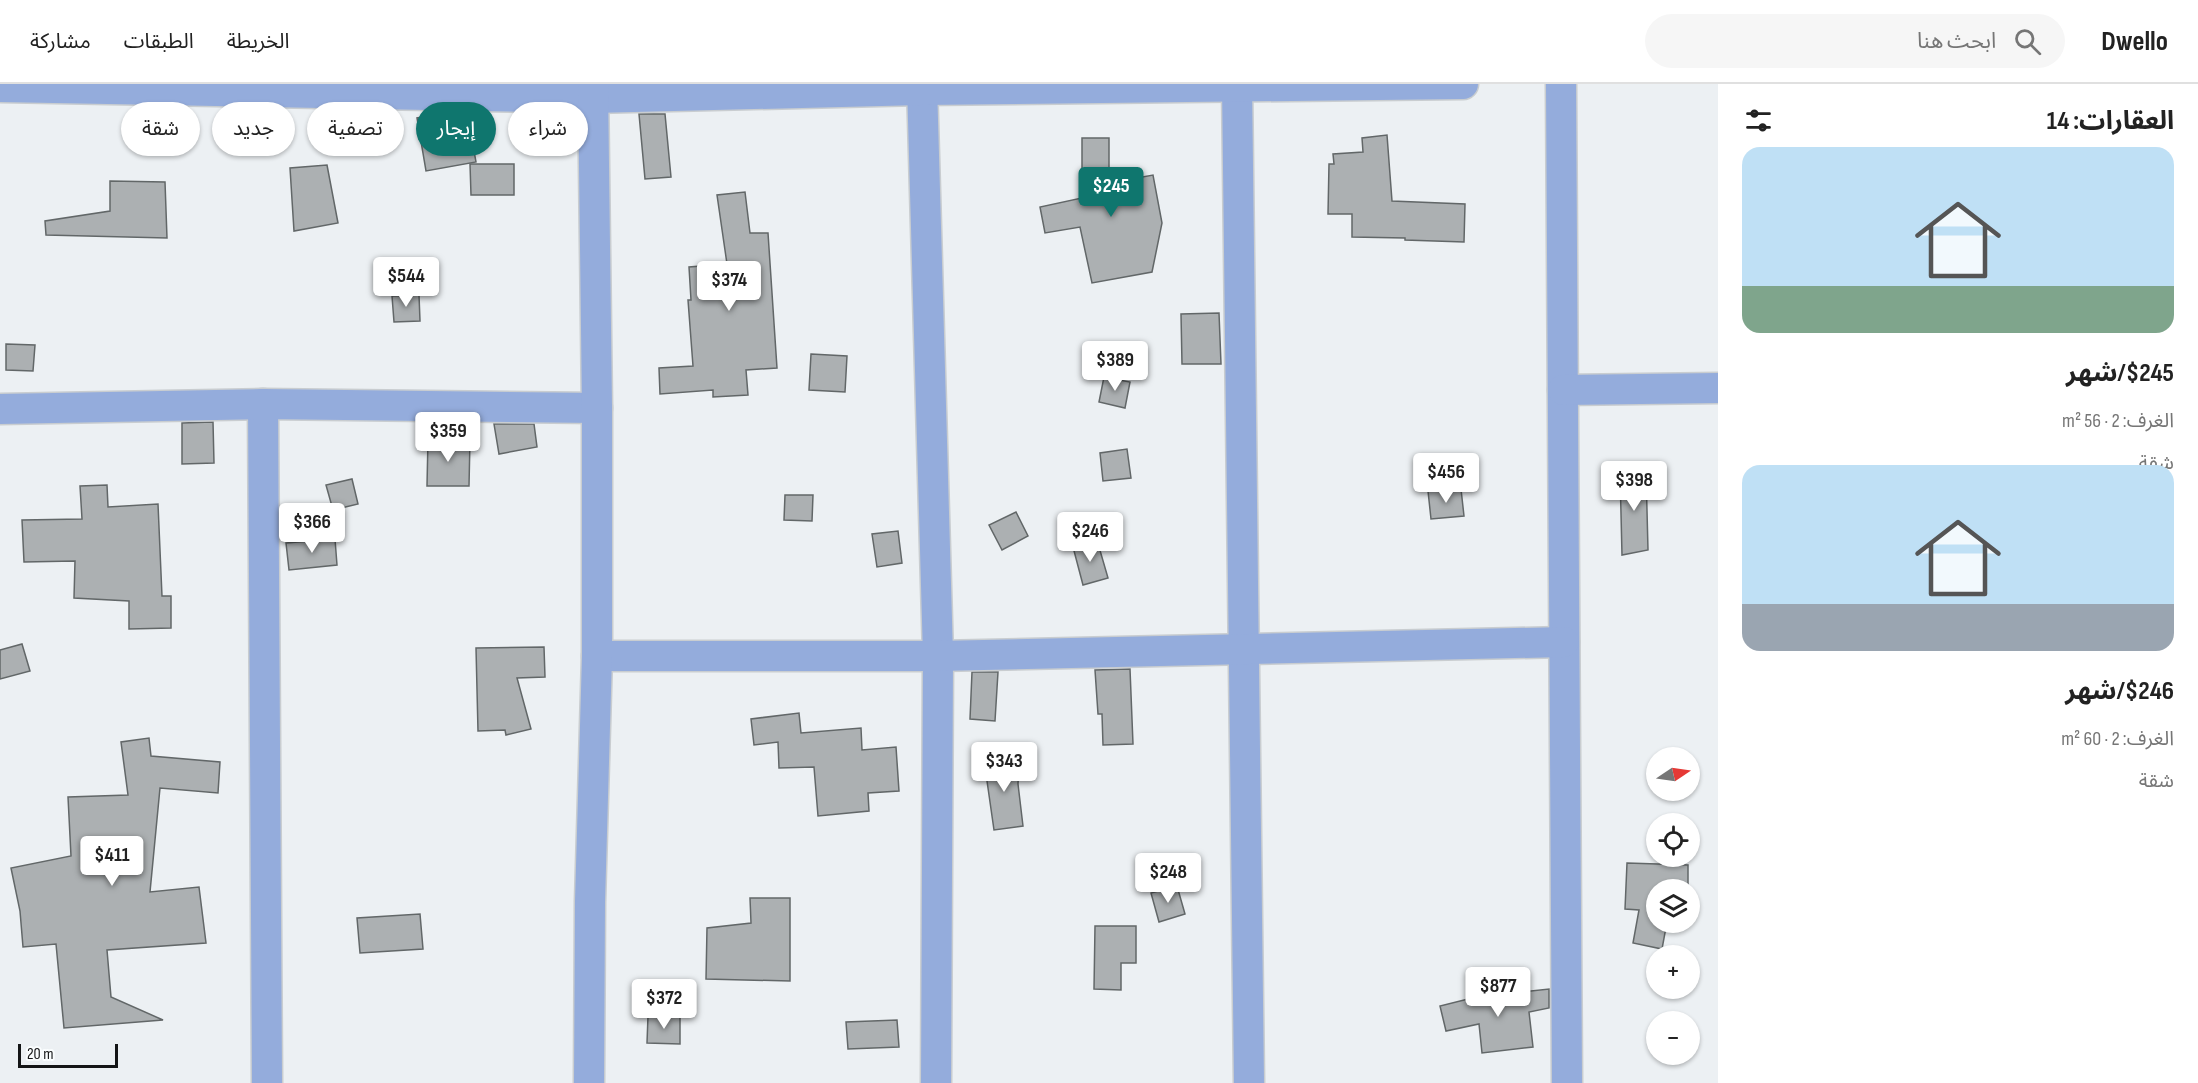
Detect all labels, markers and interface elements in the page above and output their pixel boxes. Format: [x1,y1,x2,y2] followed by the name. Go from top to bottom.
[1645,14,2065,68] search box
[2011,25,2044,58] icon: search
[2101,25,2168,58] text: Dwello
[1917,28,1996,55] text: ابحث هنا
[30,29,91,54] text: مشاركة
[124,29,194,54] text: الطبقات
[227,29,290,54] text: الخريطة
[121,102,200,156] chip: شقة
[212,102,295,156] chip: جديد
[307,102,404,156] chip: تصفية
[416,102,496,156] chip: إيجار
[508,102,588,156] chip: شراء
[1742,104,1775,137] icon: filters
[2047,106,2174,137] text: العقارات: 14
[1075,167,1147,218] pin: $245
[1092,174,1130,198] text: $245
[1904,186,2012,294] icon: home
[370,257,442,308] pin: $544
[693,261,765,312] pin: $374
[387,264,425,288] text: $544
[711,268,747,292] text: $374
[1079,341,1151,392] pin: $389
[1096,348,1134,372] text: $389
[2066,358,2174,389] text: $245/شهر
[2062,409,2174,433] text: الغرف: 2 · 56 m²
[412,412,484,463] pin: $359
[429,419,467,443] text: $359
[2139,451,2174,475] text: شقة
[1410,453,1482,504] pin: $456
[1427,460,1465,484] text: $456
[1598,461,1670,512] pin: $398
[1615,468,1653,492] text: $398
[276,503,348,554] pin: $366
[1904,504,2012,612] icon: home
[293,510,331,534] text: $366
[1054,512,1126,563] pin: $246
[1071,519,1109,543] text: $246
[2065,676,2174,707] text: $246/شهر
[2061,727,2174,751] text: الغرف: 2 · 60 m²
[968,742,1040,793] pin: $343
[1646,747,1700,801] north arrow
[1646,747,1700,1065] map controls
[985,749,1023,773] text: $343
[2139,769,2174,793] text: شقة
[1646,813,1700,867] button: locate
[76,836,148,887] pin: $411
[94,843,130,867] text: $411
[1132,853,1204,904] pin: $248
[1149,860,1187,884] text: $248
[1646,879,1700,933] button: layers
[1646,945,1700,999] button: +
[1462,967,1534,1018] pin: $877
[1479,974,1517,998] text: $877
[628,979,700,1030] pin: $372
[646,986,682,1010] text: $372
[1646,1011,1700,1065] button: −
[18,1041,118,1068] scale bar
[27,1045,54,1064] text: 20 m

